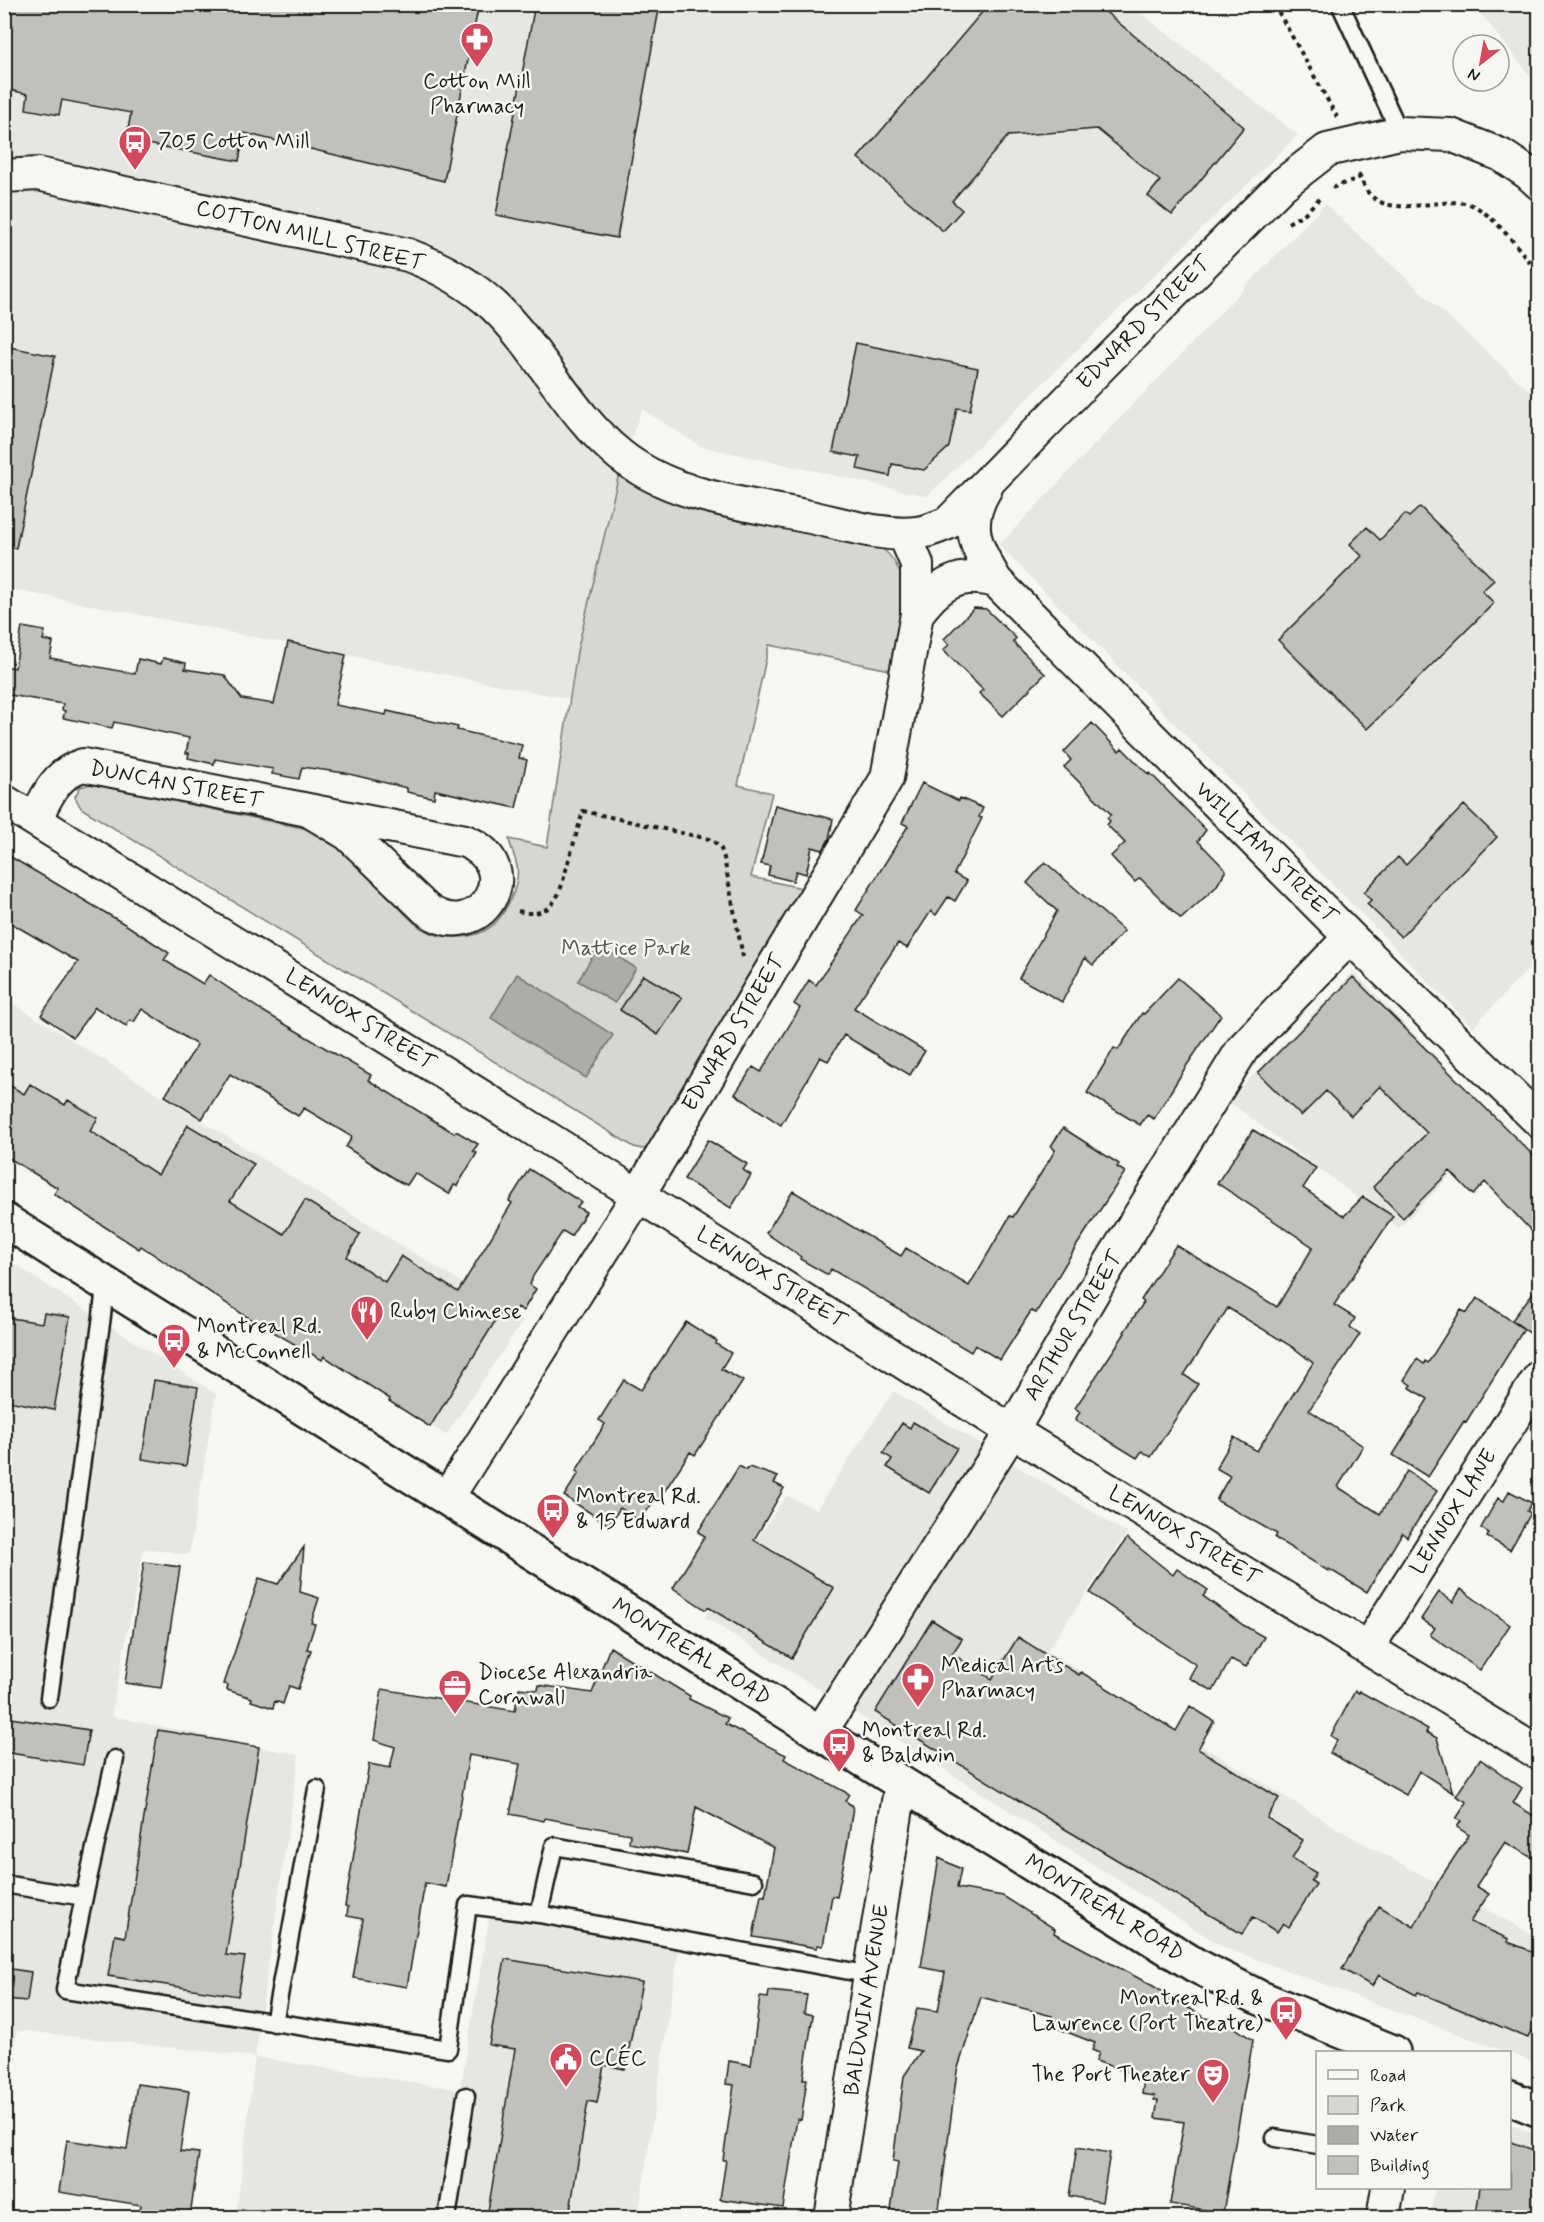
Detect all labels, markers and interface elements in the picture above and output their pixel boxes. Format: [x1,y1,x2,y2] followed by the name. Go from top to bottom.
[459,21,495,68] pharmacy icon: Cotton Mill Pharmacy
[1451,33,1511,93] north arrow
[1464,63,1484,86] text: N
[423,68,531,121] place label: Cotton Mill Pharmacy
[117,124,153,171] bus stop icon: 705 Cotton Mill
[158,128,310,156] place label: 705 Cotton Mill
[193,194,428,278] street label: COTTON MILL STREET
[1071,249,1218,396] street label: EDWARD STREET
[87,755,266,816] street label: DUNCAN STREET
[1189,776,1344,931] street label: WILLIAM STREET
[561,935,691,963] park label: Mattice Park
[676,948,792,1117] street label: EDWARD STREET
[280,963,441,1078] street label: LENNOX STREET
[691,1221,852,1336] street label: LENNOX STREET
[1018,1245,1130,1406] street label: ARTHUR STREET
[349,1294,385,1341] restaurant icon: Ruby Chinese
[390,1298,522,1326] place label: Ruby Chinese
[197,1313,322,1366] place label: Montreal Rd. & McConnell
[156,1322,192,1369] bus stop icon: Montreal Rd. & McConnell
[1404,1444,1504,1580] street label: LENNOX LANE
[1103,1480,1266,1593] street label: LENNOX STREET
[576,1483,701,1536] place label: Montreal Rd. & 15 Edward
[535,1492,571,1539] bus stop icon: Montreal Rd. & 15 Edward
[606,1592,776,1712] street label: MONTREAL ROAD
[941,1652,1064,1705] place label: Medical Arts Pharmacy
[478,1659,653,1712] place label: Diocese Alexandria Cornwall
[900,1661,936,1708] pharmacy icon: Medical Arts Pharmacy
[437,1668,473,1715] office icon: Diocese Alexandria Cornwall
[862,1717,987,1770] place label: Montreal Rd. & Baldwin
[821,1726,857,1773] bus stop icon: Montreal Rd. & Baldwin
[1019,1848,1189,1968] street label: MONTREAL ROAD
[838,1902,896,2098] street label: BALDWIN AVENUE
[1032,1985,1263,2038] place label: Montreal Rd. & Lawrence (Port Theatre)
[1268,1994,1304,2041] bus stop icon: Montreal Rd. & Lawrence (Port Theatre)
[548,2041,584,2088] public building icon: CCÉC
[589,2044,647,2073] place label: CCÉC
[1316,2051,1511,2189] legend
[1195,2057,1231,2104] theatre icon: The Port Theater
[1032,2061,1191,2089] place label: The Port Theater
[1370,2064,1406,2088] text: Road
[1370,2094,1406,2118] text: Park
[1370,2124,1419,2148] text: Water
[1370,2154,1430,2180] text: Building

